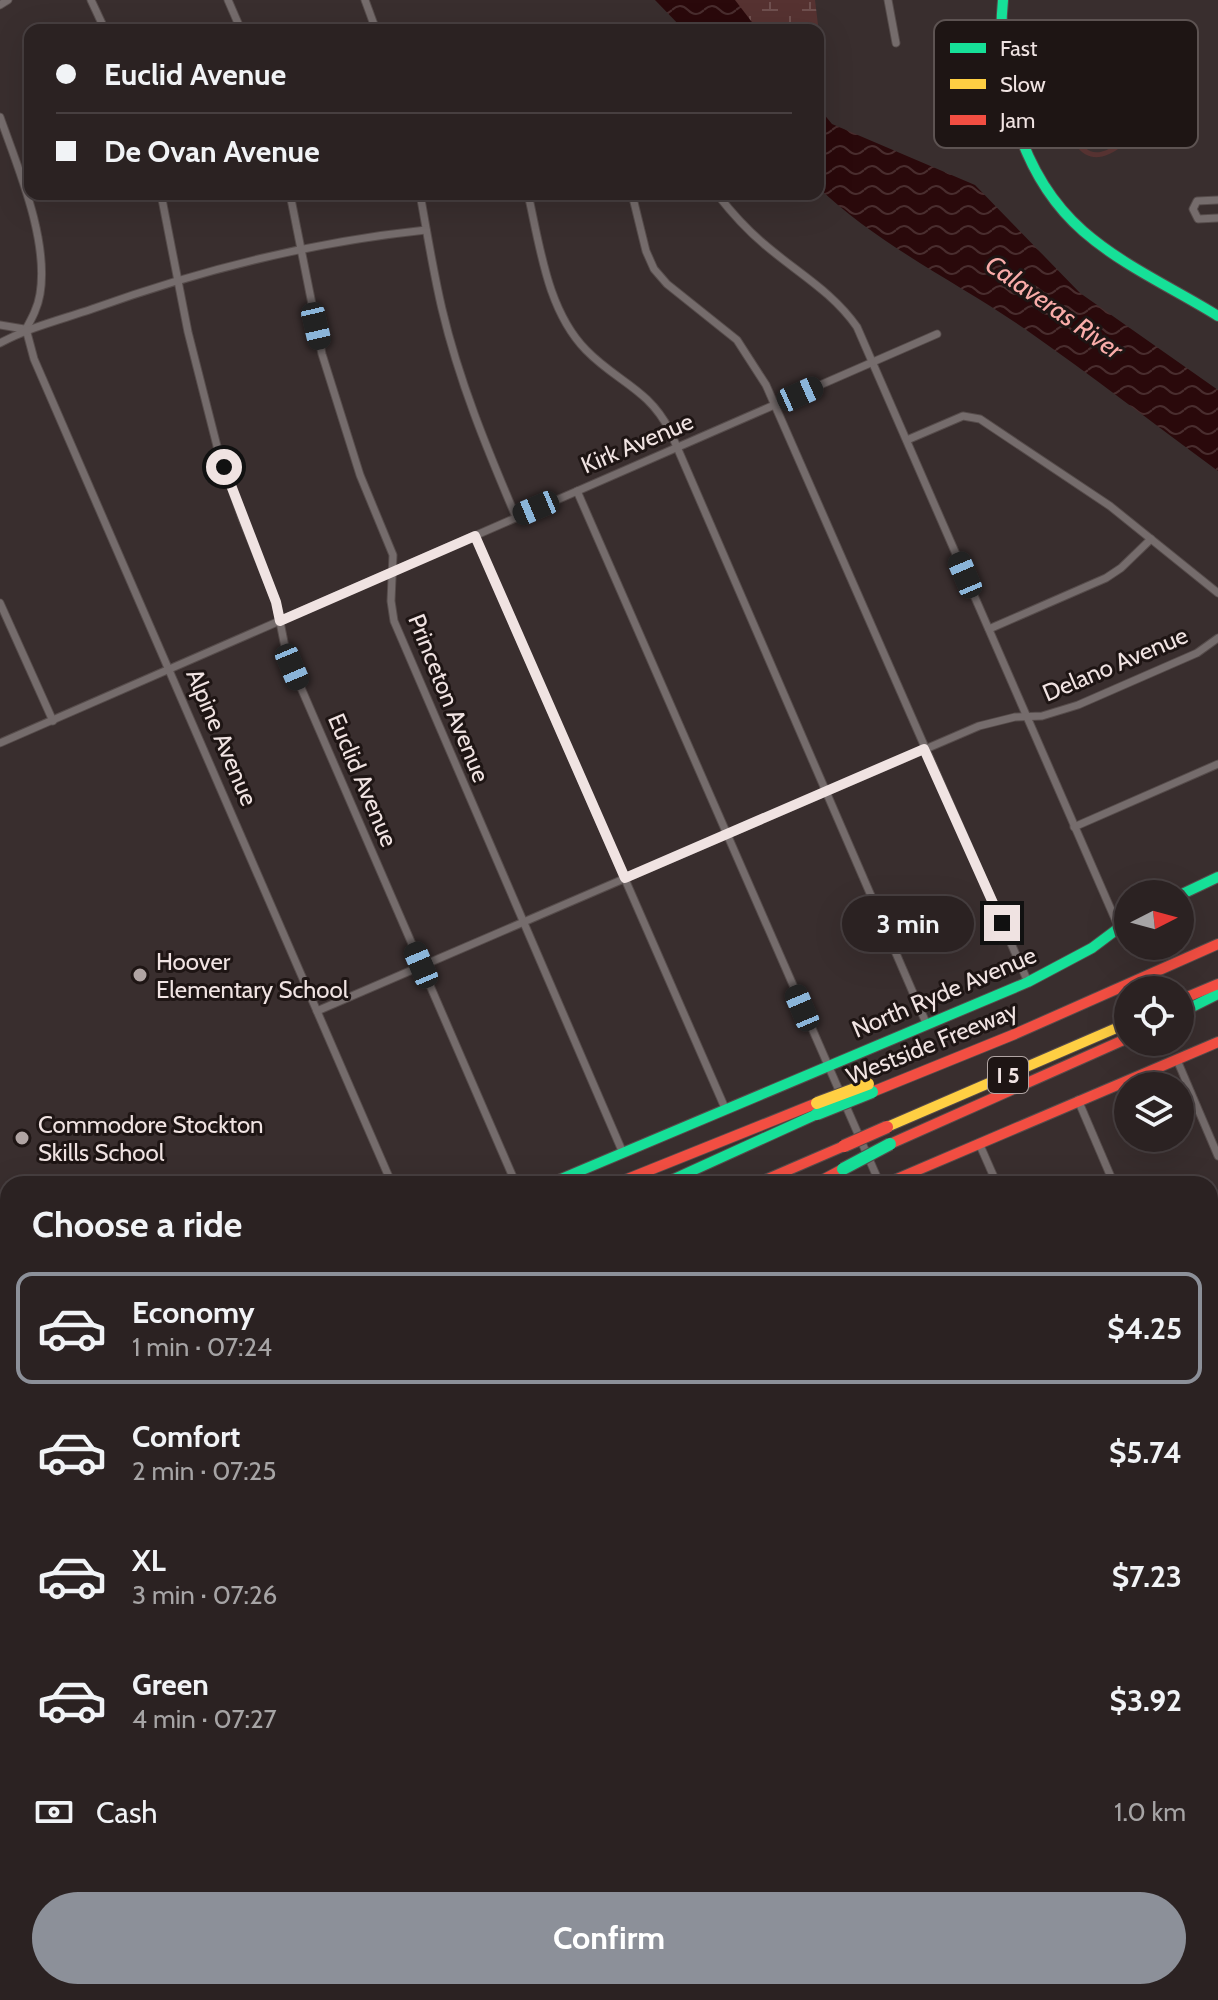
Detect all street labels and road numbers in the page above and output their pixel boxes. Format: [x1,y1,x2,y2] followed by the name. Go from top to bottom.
[577,406,697,480] street label: Kirk Avenue
[402,610,496,786] street label: Princeton Avenue
[1038,620,1192,708] street label: Delano Avenue
[180,664,264,810] street label: Alpine Avenue
[322,709,404,851] street label: Euclid Avenue
[848,940,1040,1044] street label: North Ryde Avenue
[842,995,1022,1091] street label: Westside Freeway
[988,1057,1028,1093] road number: I 5

